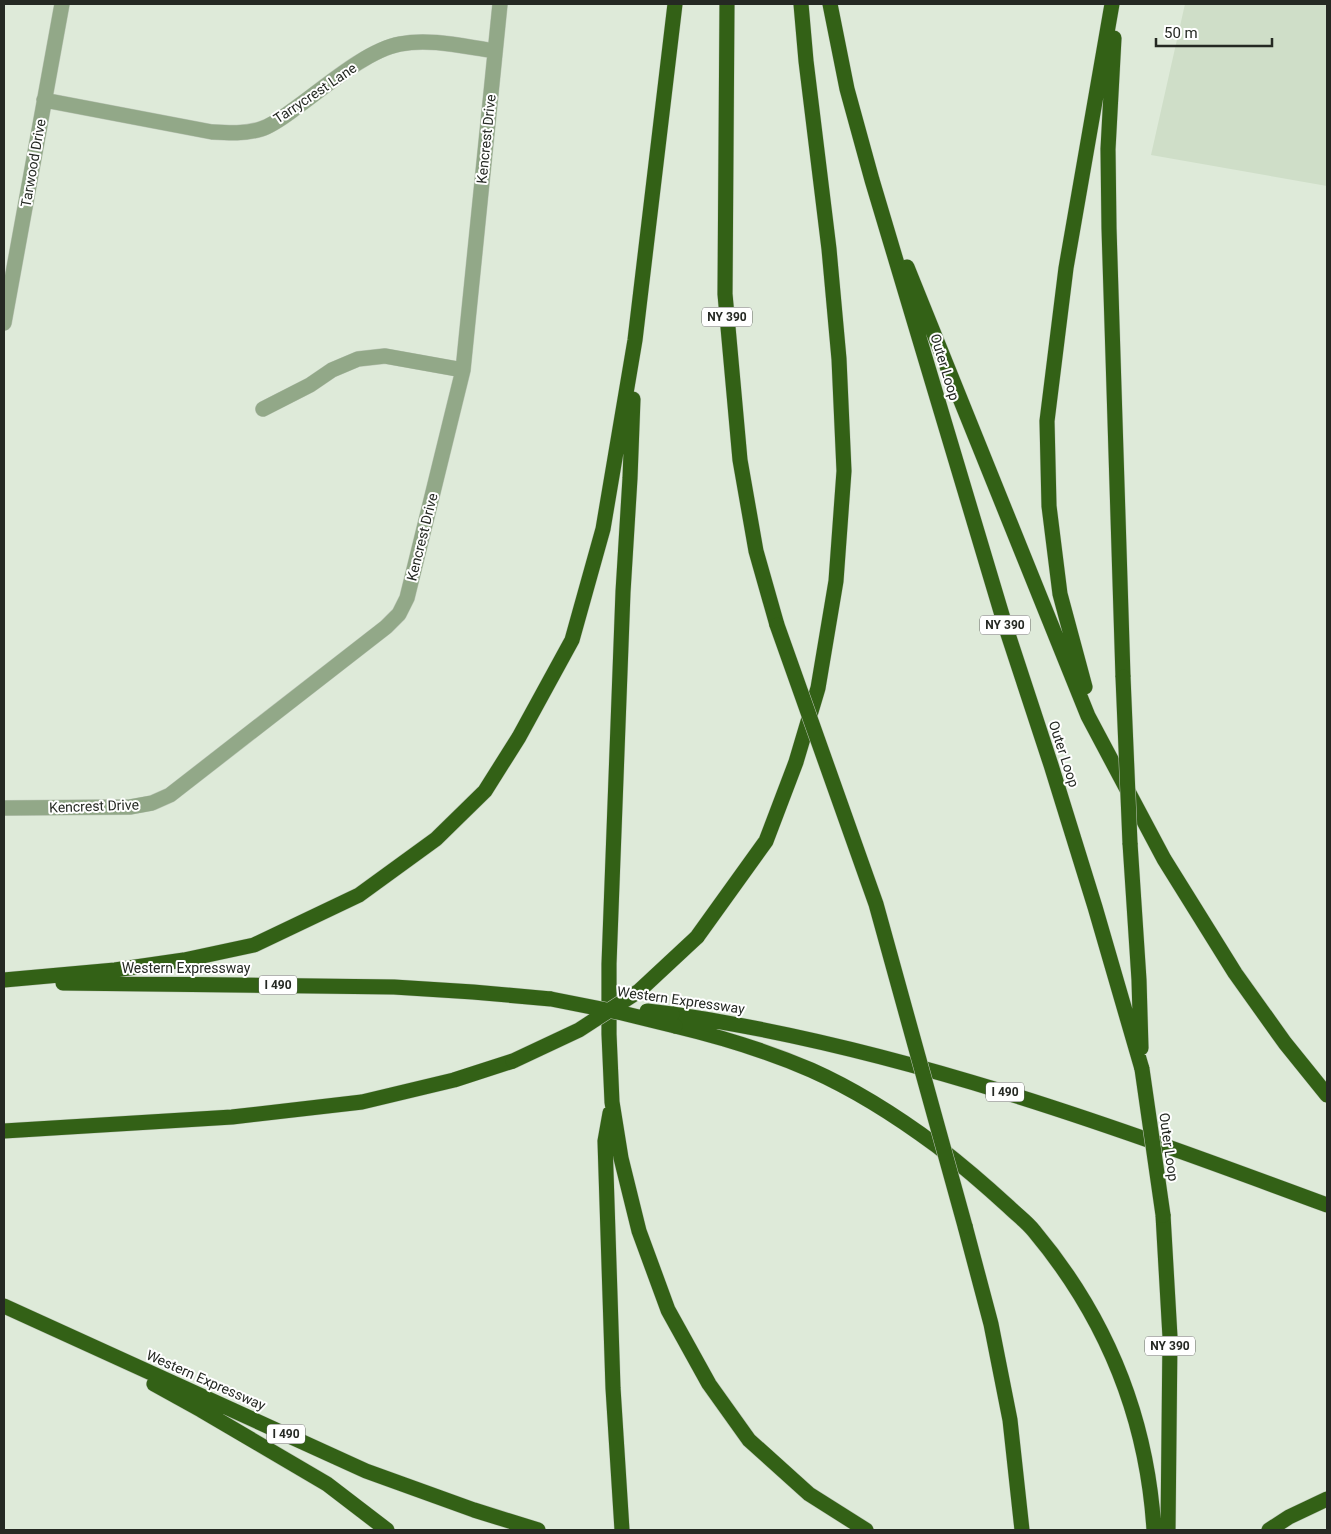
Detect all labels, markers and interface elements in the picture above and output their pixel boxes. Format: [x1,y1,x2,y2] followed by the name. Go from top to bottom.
[1156,15,1272,47] scale bar
[1164,24,1198,42] text: 50 m
[271,59,359,127] street label: Tarrycrest Lane
[473,93,499,185] street label: Kencrest Drive
[17,118,49,208] street label: Tarwood Drive
[702,308,752,326] road number: NY 390
[927,332,963,402] street label: Outer Loop
[403,491,441,583] street label: Kencrest Drive
[980,616,1030,634] road number: NY 390
[1046,719,1082,789] street label: Outer Loop
[49,796,139,816] street label: Kencrest Drive
[122,960,251,976] street label: Western Expressway
[259,976,297,994] road number: I 490
[616,983,746,1017] street label: Western Expressway
[986,1082,1024,1102] road number: I 490
[1156,1112,1182,1182] street label: Outer Loop
[1145,1336,1195,1355] road number: NY 390
[144,1347,268,1414] street label: Western Expressway
[267,1425,305,1444] road number: I 490

